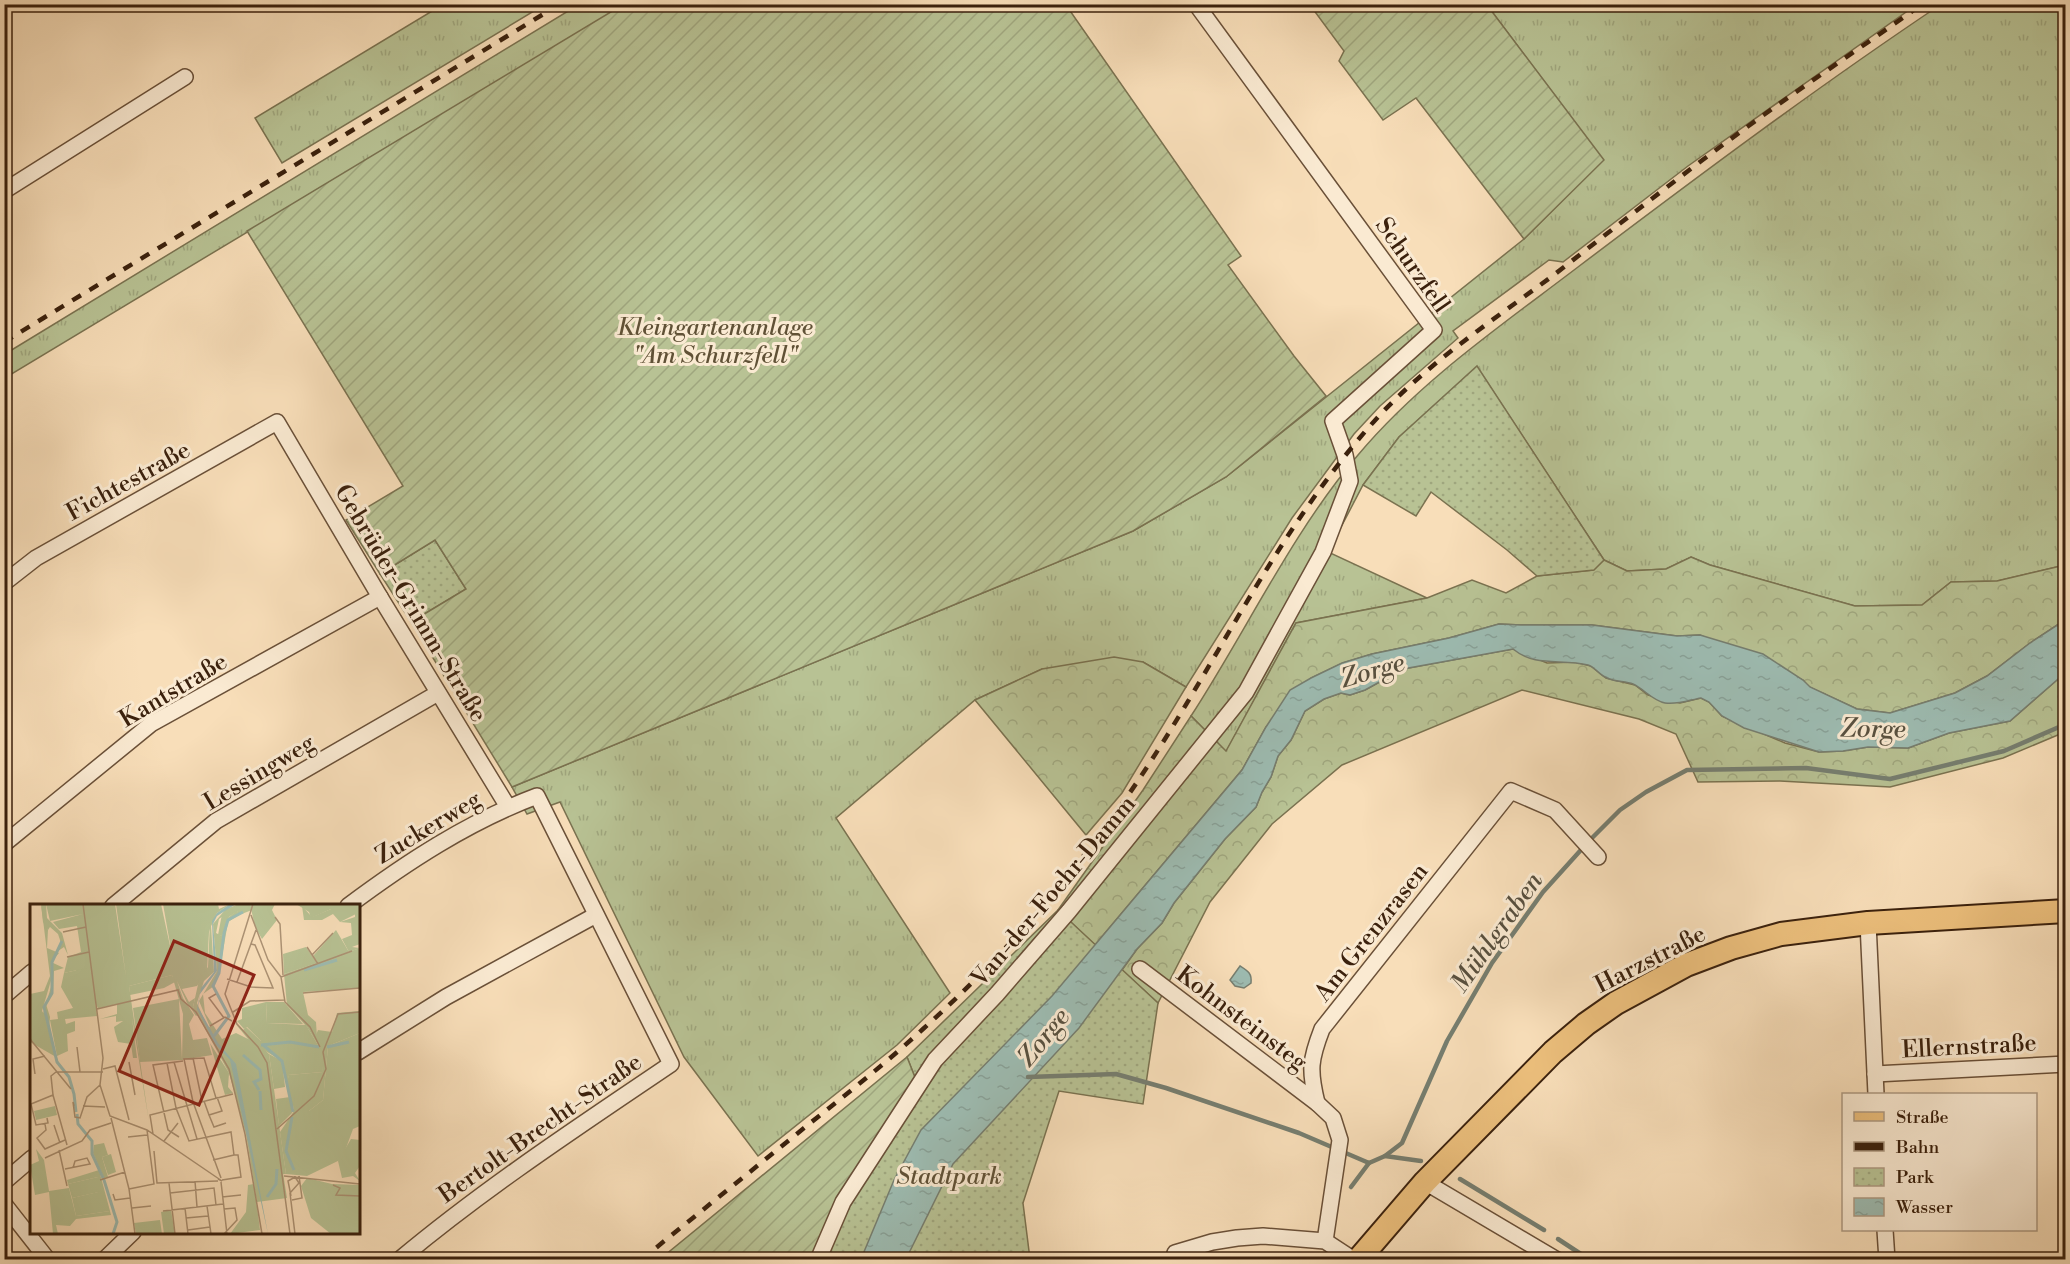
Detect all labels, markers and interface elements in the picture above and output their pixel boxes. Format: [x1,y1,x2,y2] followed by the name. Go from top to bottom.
[1368,212,1456,319] street label: Schurzfell
[617,313,813,371] park label: Kleingartenanlage "Am Schurzfell"
[61,435,196,528] street label: Fichtestraße
[327,479,493,728] street label: Gebrüder-Grimm-Straße
[114,647,233,735] street label: Kantstraße
[1336,647,1408,695] water label: Zorge
[1840,712,1906,746] water label: Zorge
[198,728,321,818] street label: Lessingweg
[370,784,487,871] street label: Zuckerweg
[964,790,1143,994] street label: Van-der-Foehr-Damm
[1308,857,1435,1009] street label: Am Grenzrasen
[1444,866,1550,999] water label: Mühlgraben
[30,904,360,1234] inset map
[1590,919,1711,1001] street label: Harzstraße
[1170,960,1313,1078] street label: Kohnsteinsteg
[1011,1002,1077,1073] water label: Zorge
[1901,1028,2037,1066] street label: Ellernstraße
[432,1047,648,1211] street label: Bertolt-Brecht-Straße
[1842,1093,2037,1231] legend
[1896,1106,1949,1129] text: Straße
[1895,1136,1939,1159] text: Bahn
[896,1162,1002,1192] park label: Stadtpark
[1896,1166,1935,1189] text: Park
[1895,1196,1953,1219] text: Wasser

